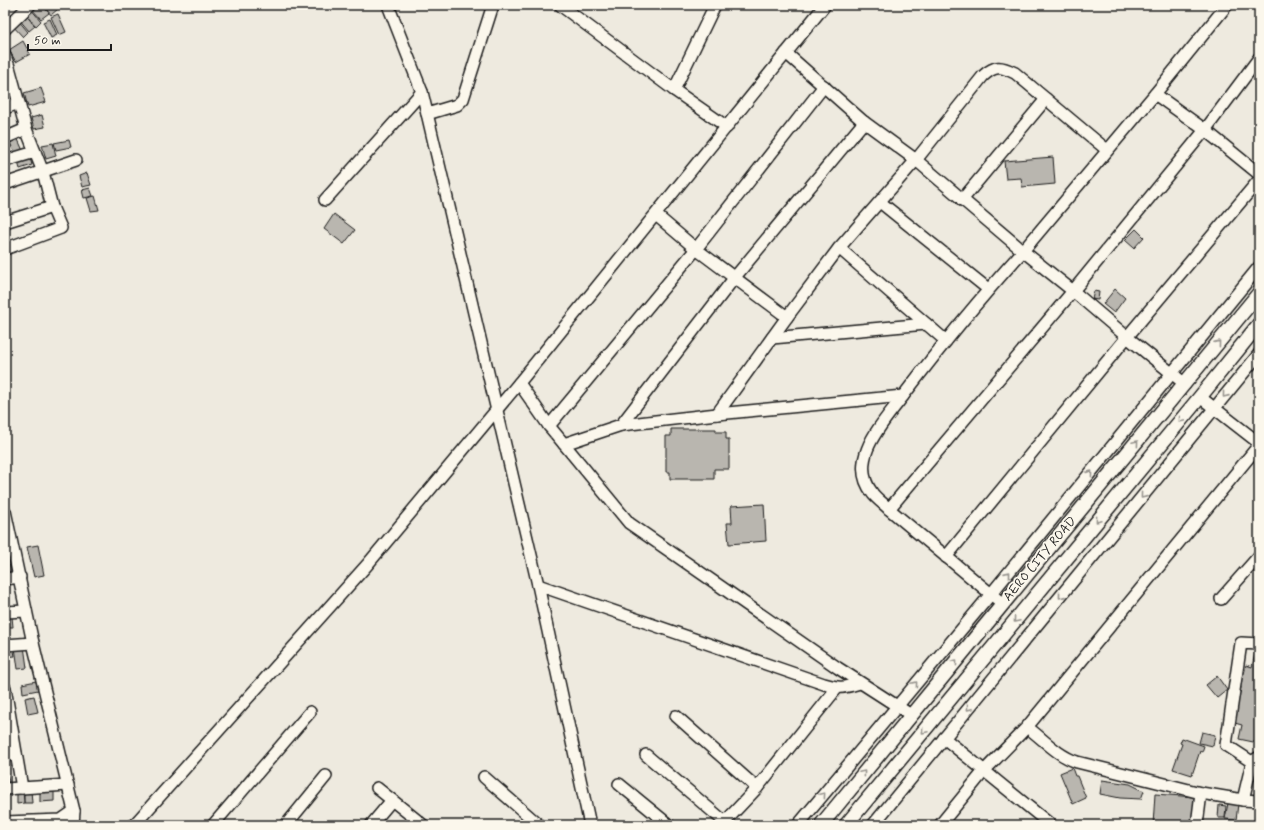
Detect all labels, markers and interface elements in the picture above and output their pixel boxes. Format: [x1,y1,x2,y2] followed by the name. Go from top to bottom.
[28,26,111,52] scale bar
[34,33,61,49] text: 50 m
[1214,340,1221,347] one-way arrow
[1223,391,1230,398] one-way arrow
[1179,415,1186,422] one-way arrow
[1131,441,1138,448] one-way arrow
[1085,471,1092,478] one-way arrow
[1141,491,1148,498] one-way arrow
[1000,513,1080,605] street label: AERO CITY ROAD
[1096,515,1103,522] one-way arrow
[1003,571,1010,578] one-way arrow
[1058,592,1065,599] one-way arrow
[1013,615,1020,623] one-way arrow
[950,660,957,667] one-way arrow
[911,682,918,689] one-way arrow
[967,703,974,710] one-way arrow
[921,726,928,734] one-way arrow
[859,771,866,778] one-way arrow
[819,792,826,800] one-way arrow

